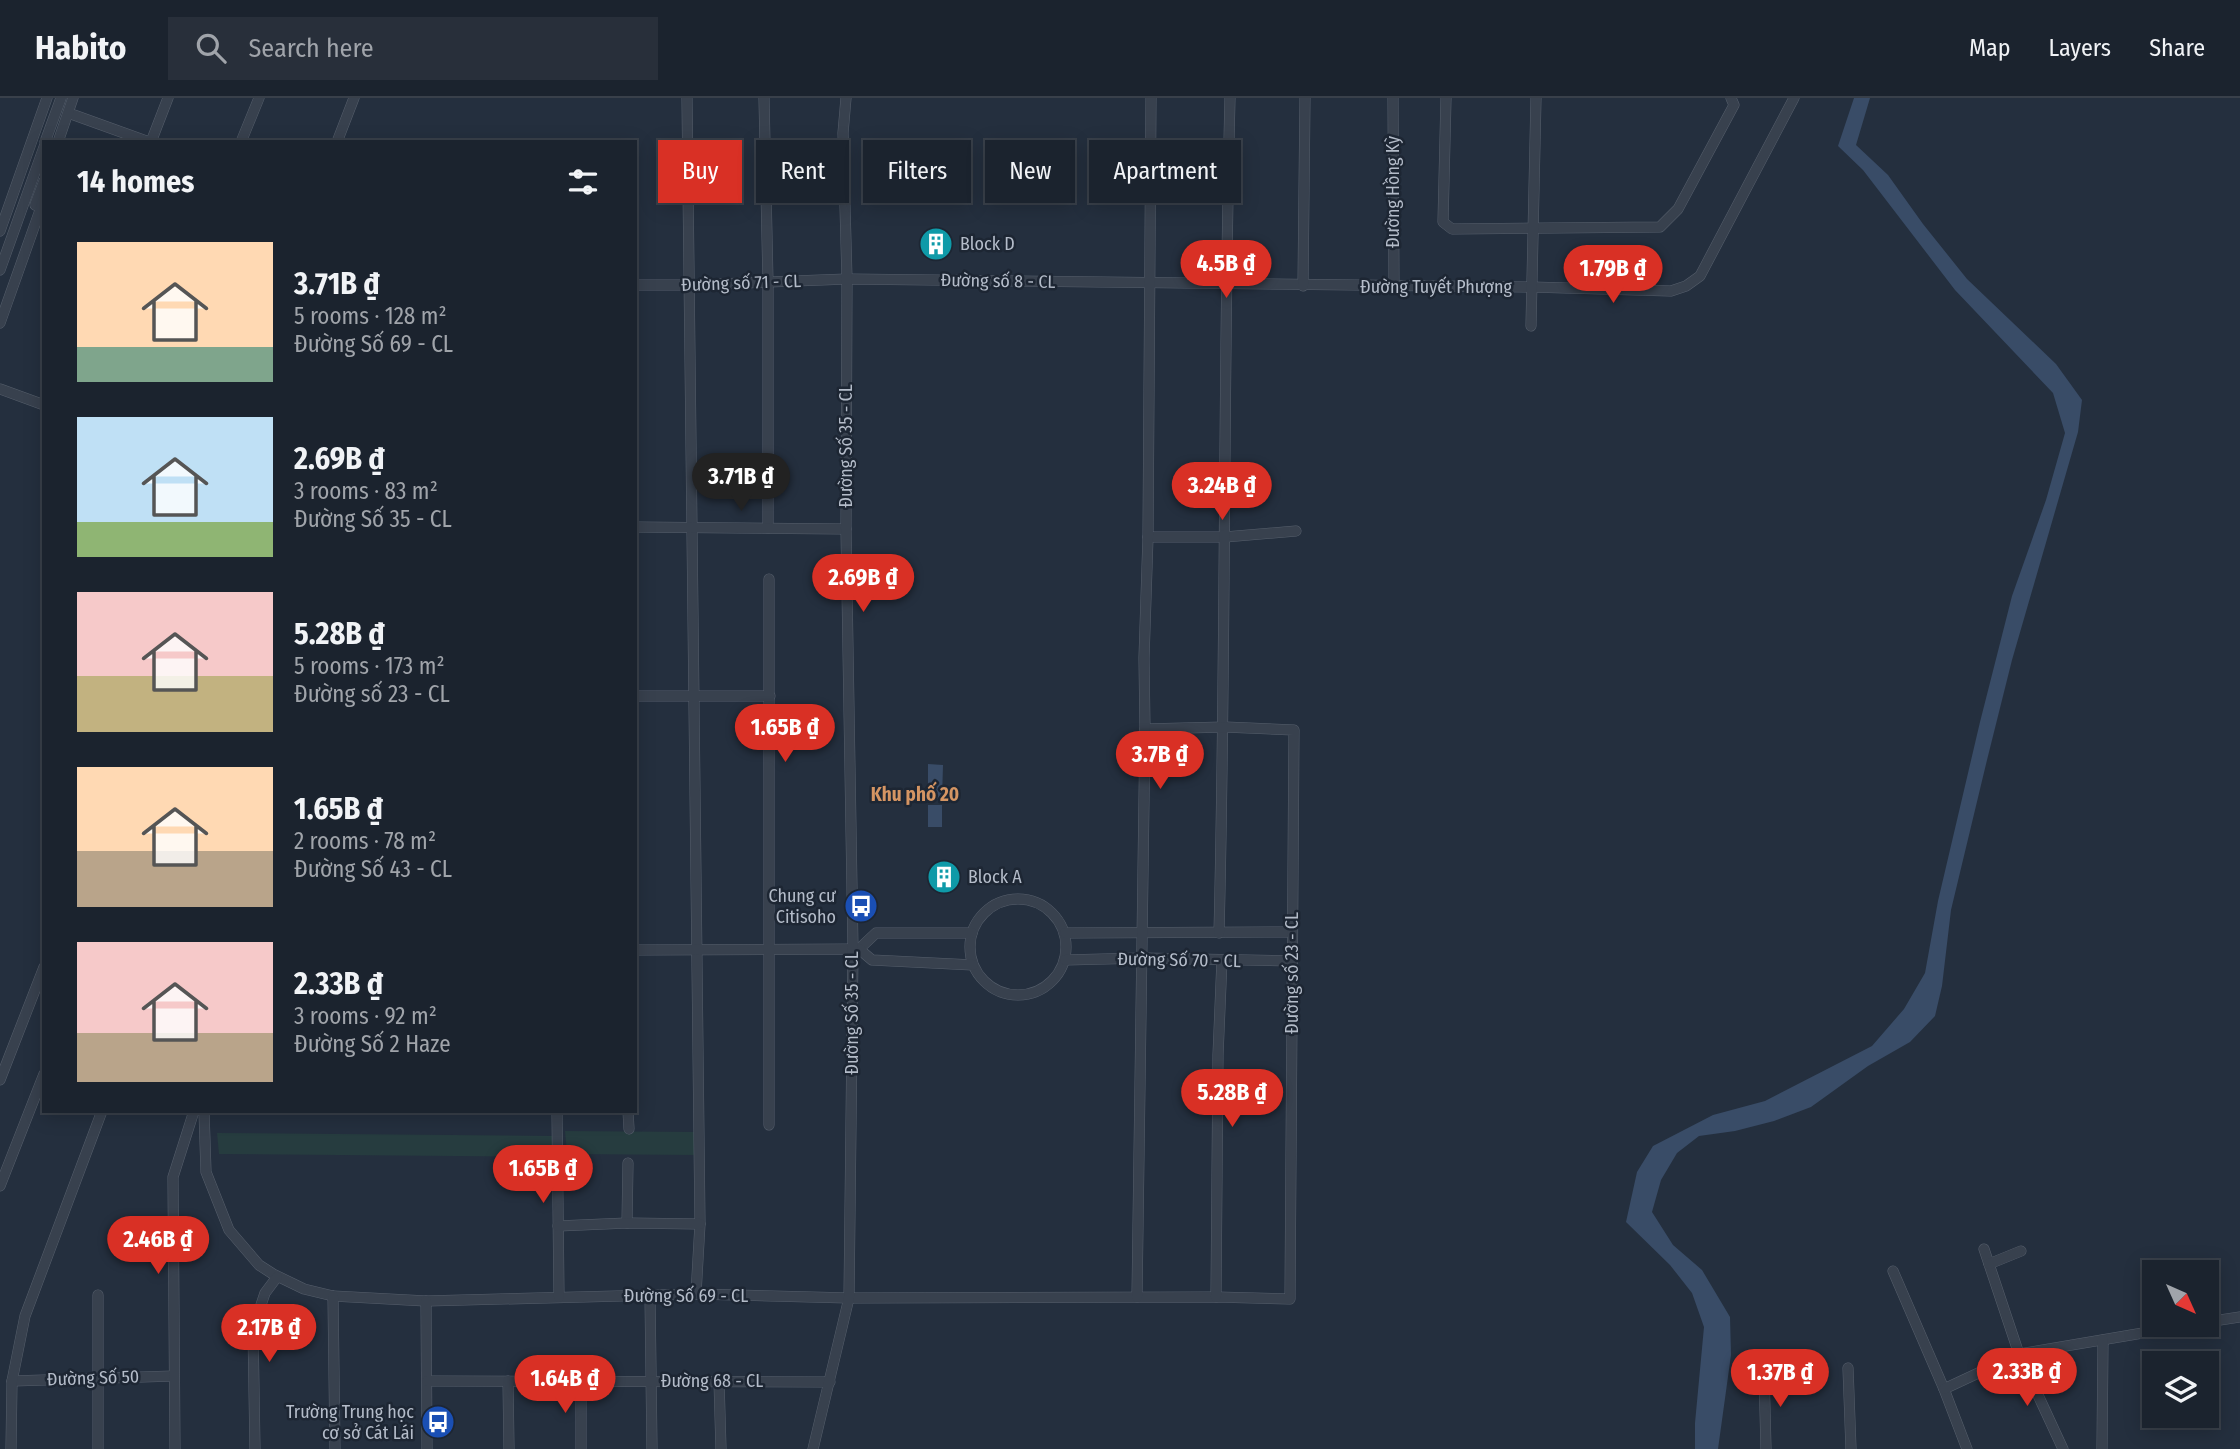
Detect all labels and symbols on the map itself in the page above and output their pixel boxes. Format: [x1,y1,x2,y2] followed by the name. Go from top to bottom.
[1382,136,1404,248] street label: Đường Hồng Kỳ
[917,225,955,263] building icon: Block D
[960,233,1015,255] place label: Block D
[1169,240,1283,300] pin: 4.5B ₫
[1548,246,1678,305] pin: 1.79B ₫
[940,269,1056,293] street label: Đường số 8 - CL
[681,270,801,296] street label: Đường số 71 - CL
[1360,276,1513,298] street label: Đường Tuyết Phượng
[835,384,857,508] street label: Đường Số 35 - CL
[676,454,806,513] pin: 3.71B ₫
[1157,462,1287,522] pin: 3.24B ₫
[798,554,928,614] pin: 2.69B ₫
[720,704,850,764] pin: 1.65B ₫
[1103,732,1217,791] pin: 3.7B ₫
[871,781,959,806] district label: Khu phố 20
[925,858,963,896] building icon: Block A
[968,866,1022,888] place label: Block A
[768,885,836,928] place label: Chung cư Citisoho
[842,887,880,925] bus stop icon: Chung cư Citisoho
[1281,912,1303,1034] street label: Đường số 23 - CL
[1117,948,1241,972] street label: Đường Số 70 - CL
[841,951,863,1075] street label: Đường Số 35 - CL
[1167,1070,1297,1129] pin: 5.28B ₫
[478,1146,608,1205] pin: 1.65B ₫
[93,1216,223,1276] pin: 2.46B ₫
[2142,1260,2219,1337] north arrow
[624,1285,748,1307] street label: Đường Số 69 - CL
[204,1304,334,1364] pin: 2.17B ₫
[1962,1348,2092,1408] pin: 2.33B ₫
[1715,1350,1845,1409] pin: 1.37B ₫
[500,1356,630,1415] pin: 1.64B ₫
[46,1365,140,1391] street label: Đường Số 50
[661,1370,763,1392] street label: Đường 68 - CL
[286,1401,414,1444] place label: Trường Trung học cơ sở Cát Lái
[419,1403,457,1441] bus stop icon: Trường Trung học cơ sở Cát Lái

